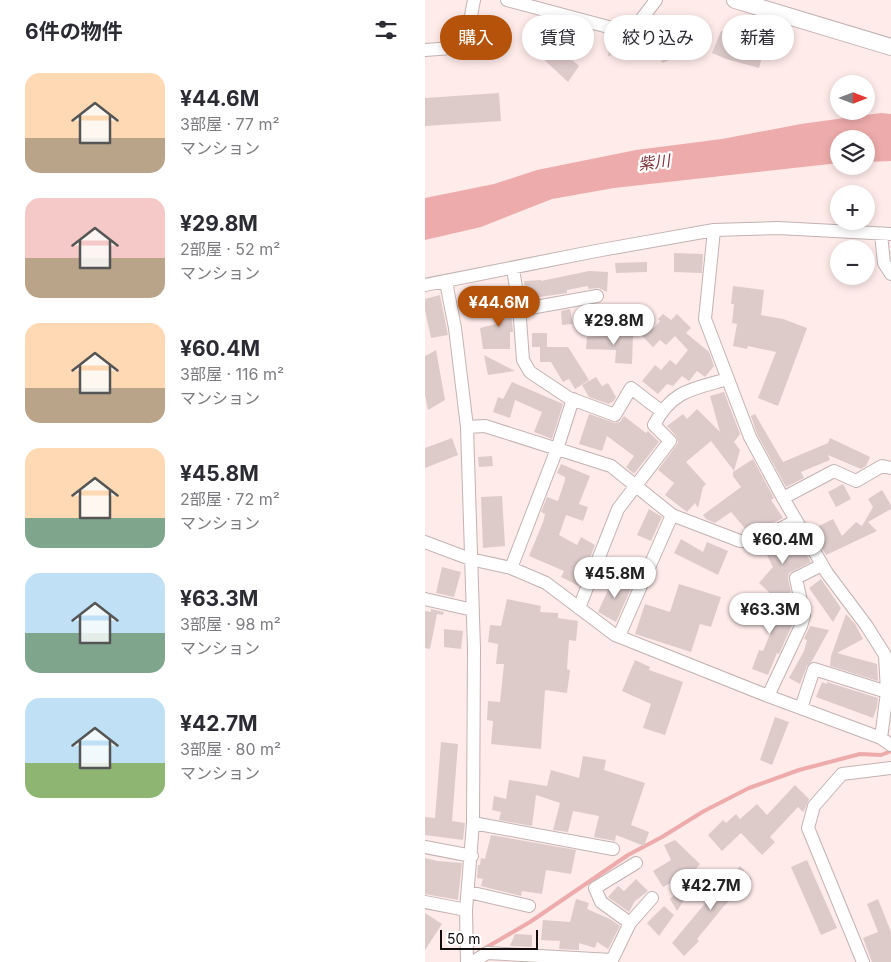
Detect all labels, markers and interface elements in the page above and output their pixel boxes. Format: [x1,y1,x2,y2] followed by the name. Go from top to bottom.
[440,15,512,60] chip: 購入
[522,15,594,60] chip: 賃貸
[604,15,712,60] chip: 絞り込み
[722,15,794,60] chip: 新着
[372,16,400,44] icon: filters
[25,19,123,44] text: 6件の物件
[830,75,875,120] north arrow
[830,75,875,285] map controls
[180,86,259,111] text: ¥44.6M
[65,93,125,153] icon: home
[180,114,280,134] text: 3部屋 · 77 m²
[830,130,875,175] button: layers
[180,138,260,158] text: マンション
[637,150,673,174] water label: 紫川
[830,185,875,230] button: +
[180,211,258,236] text: ¥29.8M
[65,218,125,278] icon: home
[180,239,280,259] text: 2部屋 · 52 m²
[830,240,875,285] button: −
[180,263,260,283] text: マンション
[458,286,540,328] pin: ¥44.6M
[469,292,529,312] text: ¥44.6M
[573,304,655,346] pin: ¥29.8M
[584,310,644,330] text: ¥29.8M
[180,336,260,361] text: ¥60.4M
[65,343,125,403] icon: home
[180,364,284,384] text: 3部屋 · 116 m²
[180,388,260,408] text: マンション
[180,461,259,486] text: ¥45.8M
[65,468,125,528] icon: home
[180,489,280,509] text: 2部屋 · 72 m²
[180,513,260,533] text: マンション
[742,522,824,565] pin: ¥60.4M
[753,529,813,549] text: ¥60.4M
[574,556,656,599] pin: ¥45.8M
[585,563,645,583] text: ¥45.8M
[180,586,258,611] text: ¥63.3M
[729,592,811,635] pin: ¥63.3M
[65,593,125,653] icon: home
[740,599,800,619] text: ¥63.3M
[180,614,281,634] text: 3部屋 · 98 m²
[180,638,260,658] text: マンション
[180,711,258,736] text: ¥42.7M
[65,718,125,778] icon: home
[180,739,281,759] text: 3部屋 · 80 m²
[180,763,260,783] text: マンション
[670,868,752,911] pin: ¥42.7M
[681,875,741,895] text: ¥42.7M
[440,927,537,950] scale bar
[447,930,481,947] text: 50 m

